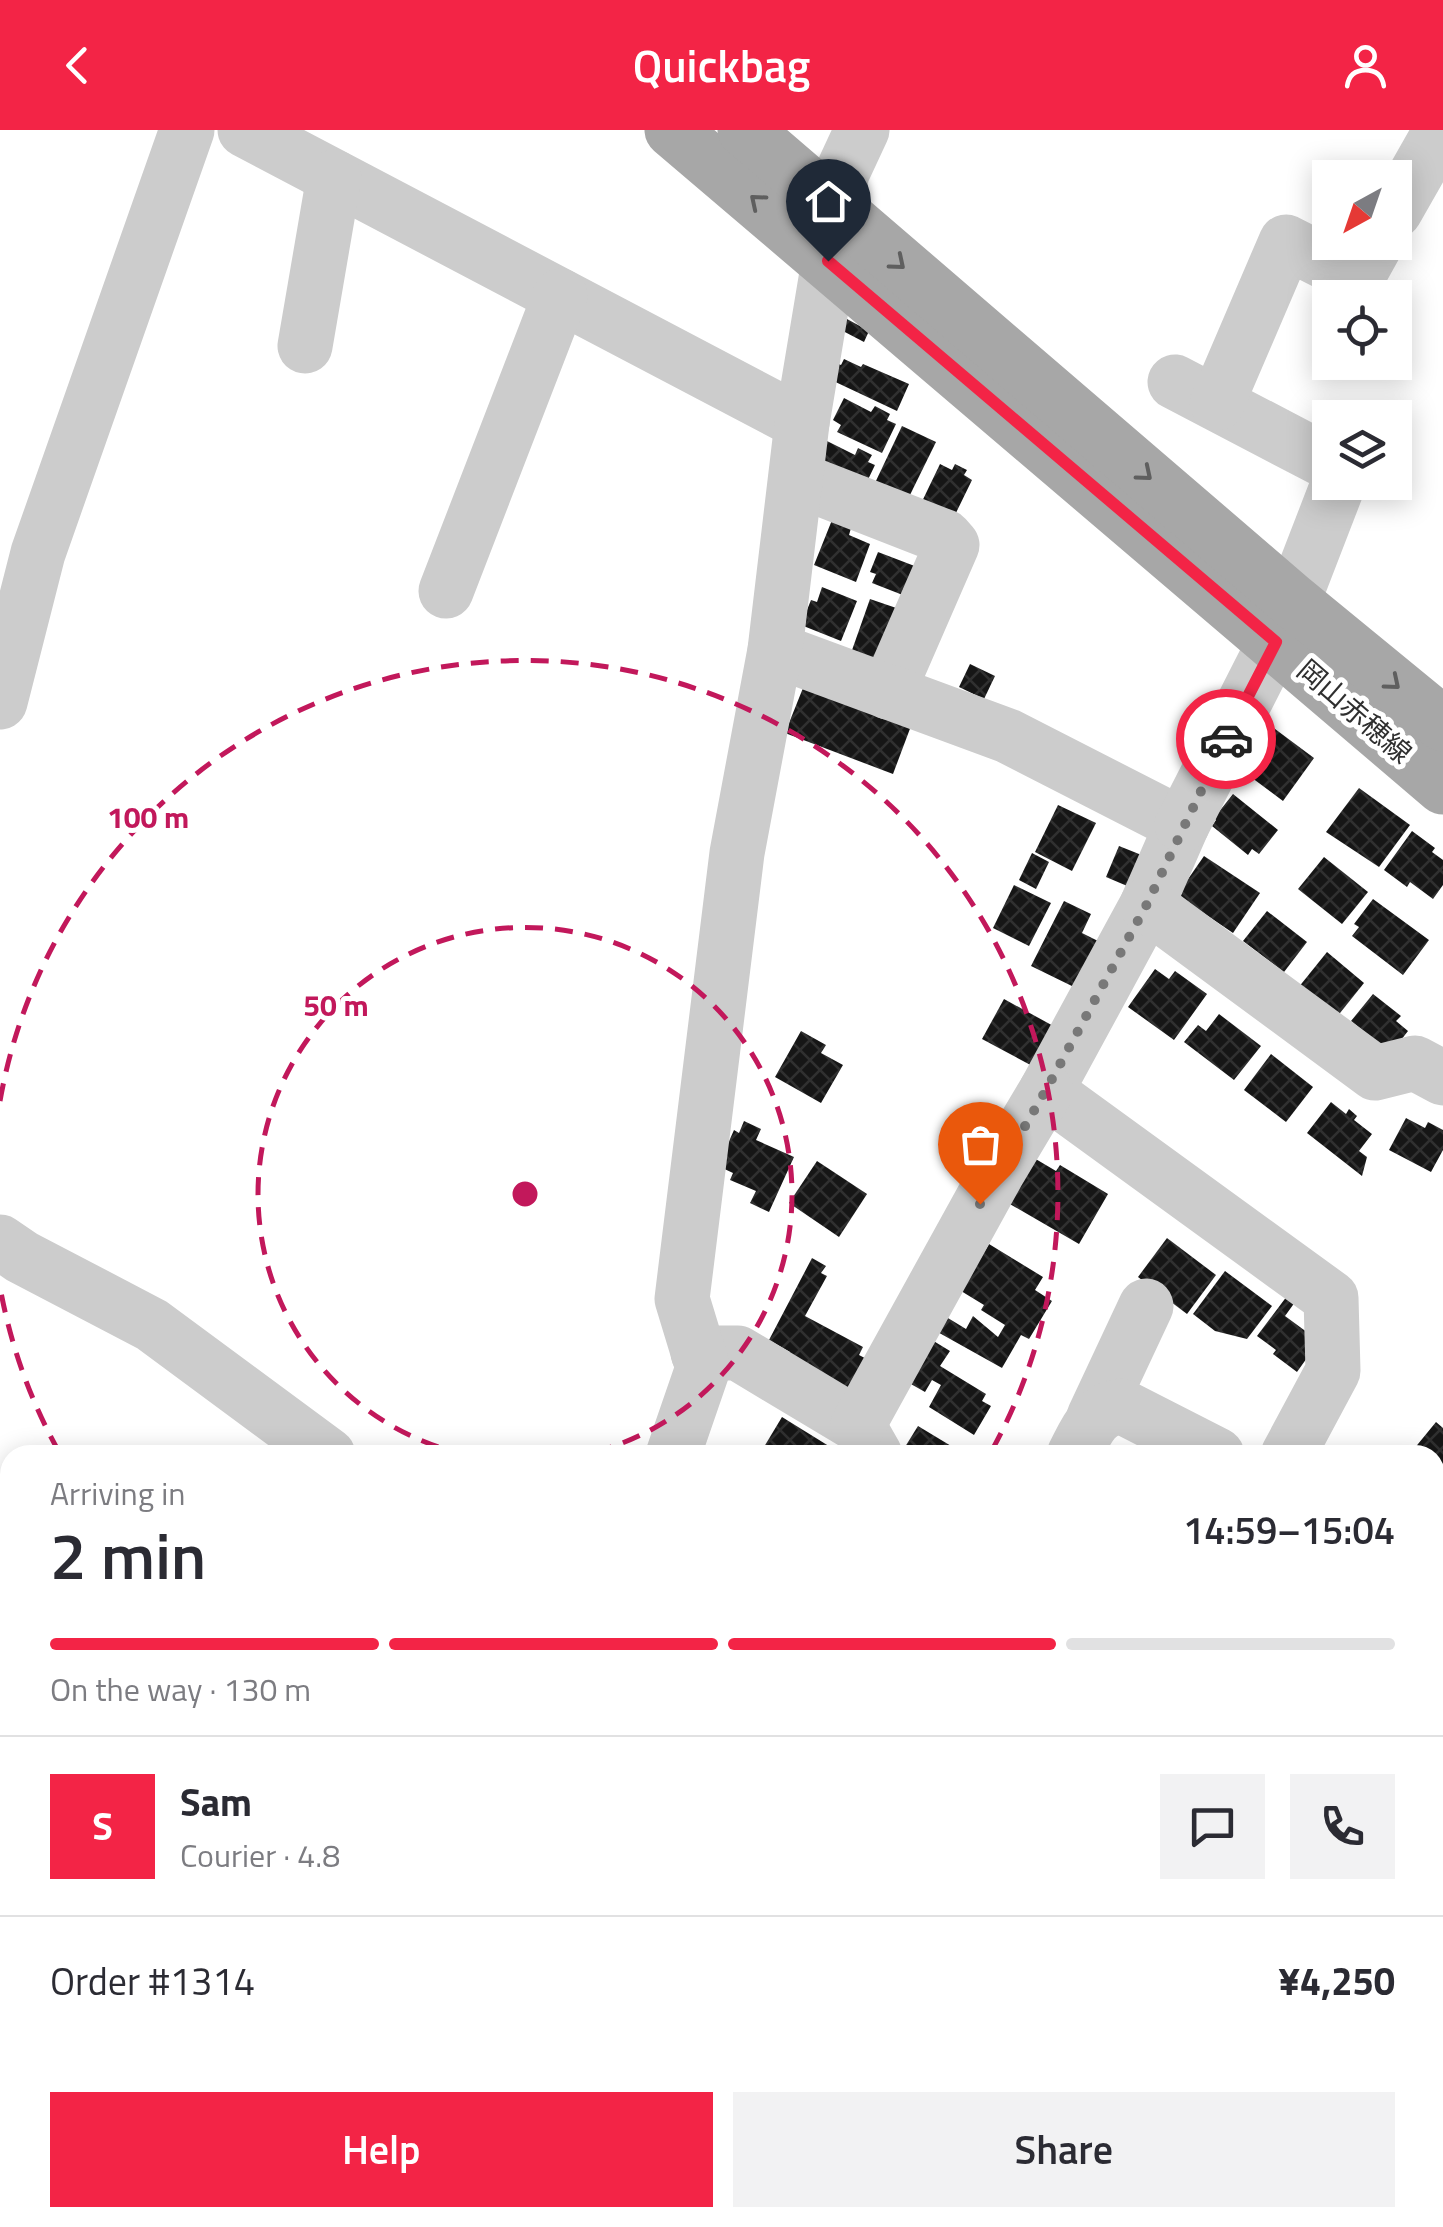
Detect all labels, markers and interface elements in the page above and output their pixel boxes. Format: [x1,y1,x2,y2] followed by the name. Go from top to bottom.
[633,31,810,99] text: Quickbag
[50,38,105,93] icon: back
[1338,38,1393,93] icon: person
[786,159,871,262] pin
[1312,160,1412,260] north arrow
[1312,160,1412,500] map controls
[801,174,856,229] icon: home
[750,195,768,213] one-way arrow
[886,251,904,269] one-way arrow
[1312,280,1412,380] button: locate
[1312,400,1412,500] button: layers
[1134,462,1152,480] one-way arrow
[1288,649,1422,773] street label: 岡山赤穂線
[1382,671,1400,689] one-way arrow
[1176,689,1276,789] courier
[1199,712,1254,767] icon: car
[107,794,189,840] text: 100 m
[303,982,369,1028] text: 50 m
[938,1102,1023,1205] pin
[953,1117,1008,1172] icon: bag
[507,1176,543,1212] centre of rings
[50,1469,186,1517] text: Arriving in
[1183,1501,1395,1559] text: 14:59–15:04
[50,1505,206,1604] text: 2 min
[50,1665,311,1713] text: On the way · 130 m
[180,1773,252,1831] text: Sam
[1160,1774,1265,1879] button: chat
[1290,1774,1395,1879] button: phone
[92,1797,113,1855] text: S
[180,1831,340,1879] text: Courier · 4.8
[50,1952,255,2010] text: Order #1314
[1279,1952,1395,2010] text: ¥4,250
[50,2092,713,2207] button: Help
[733,2092,1395,2207] button: Share

